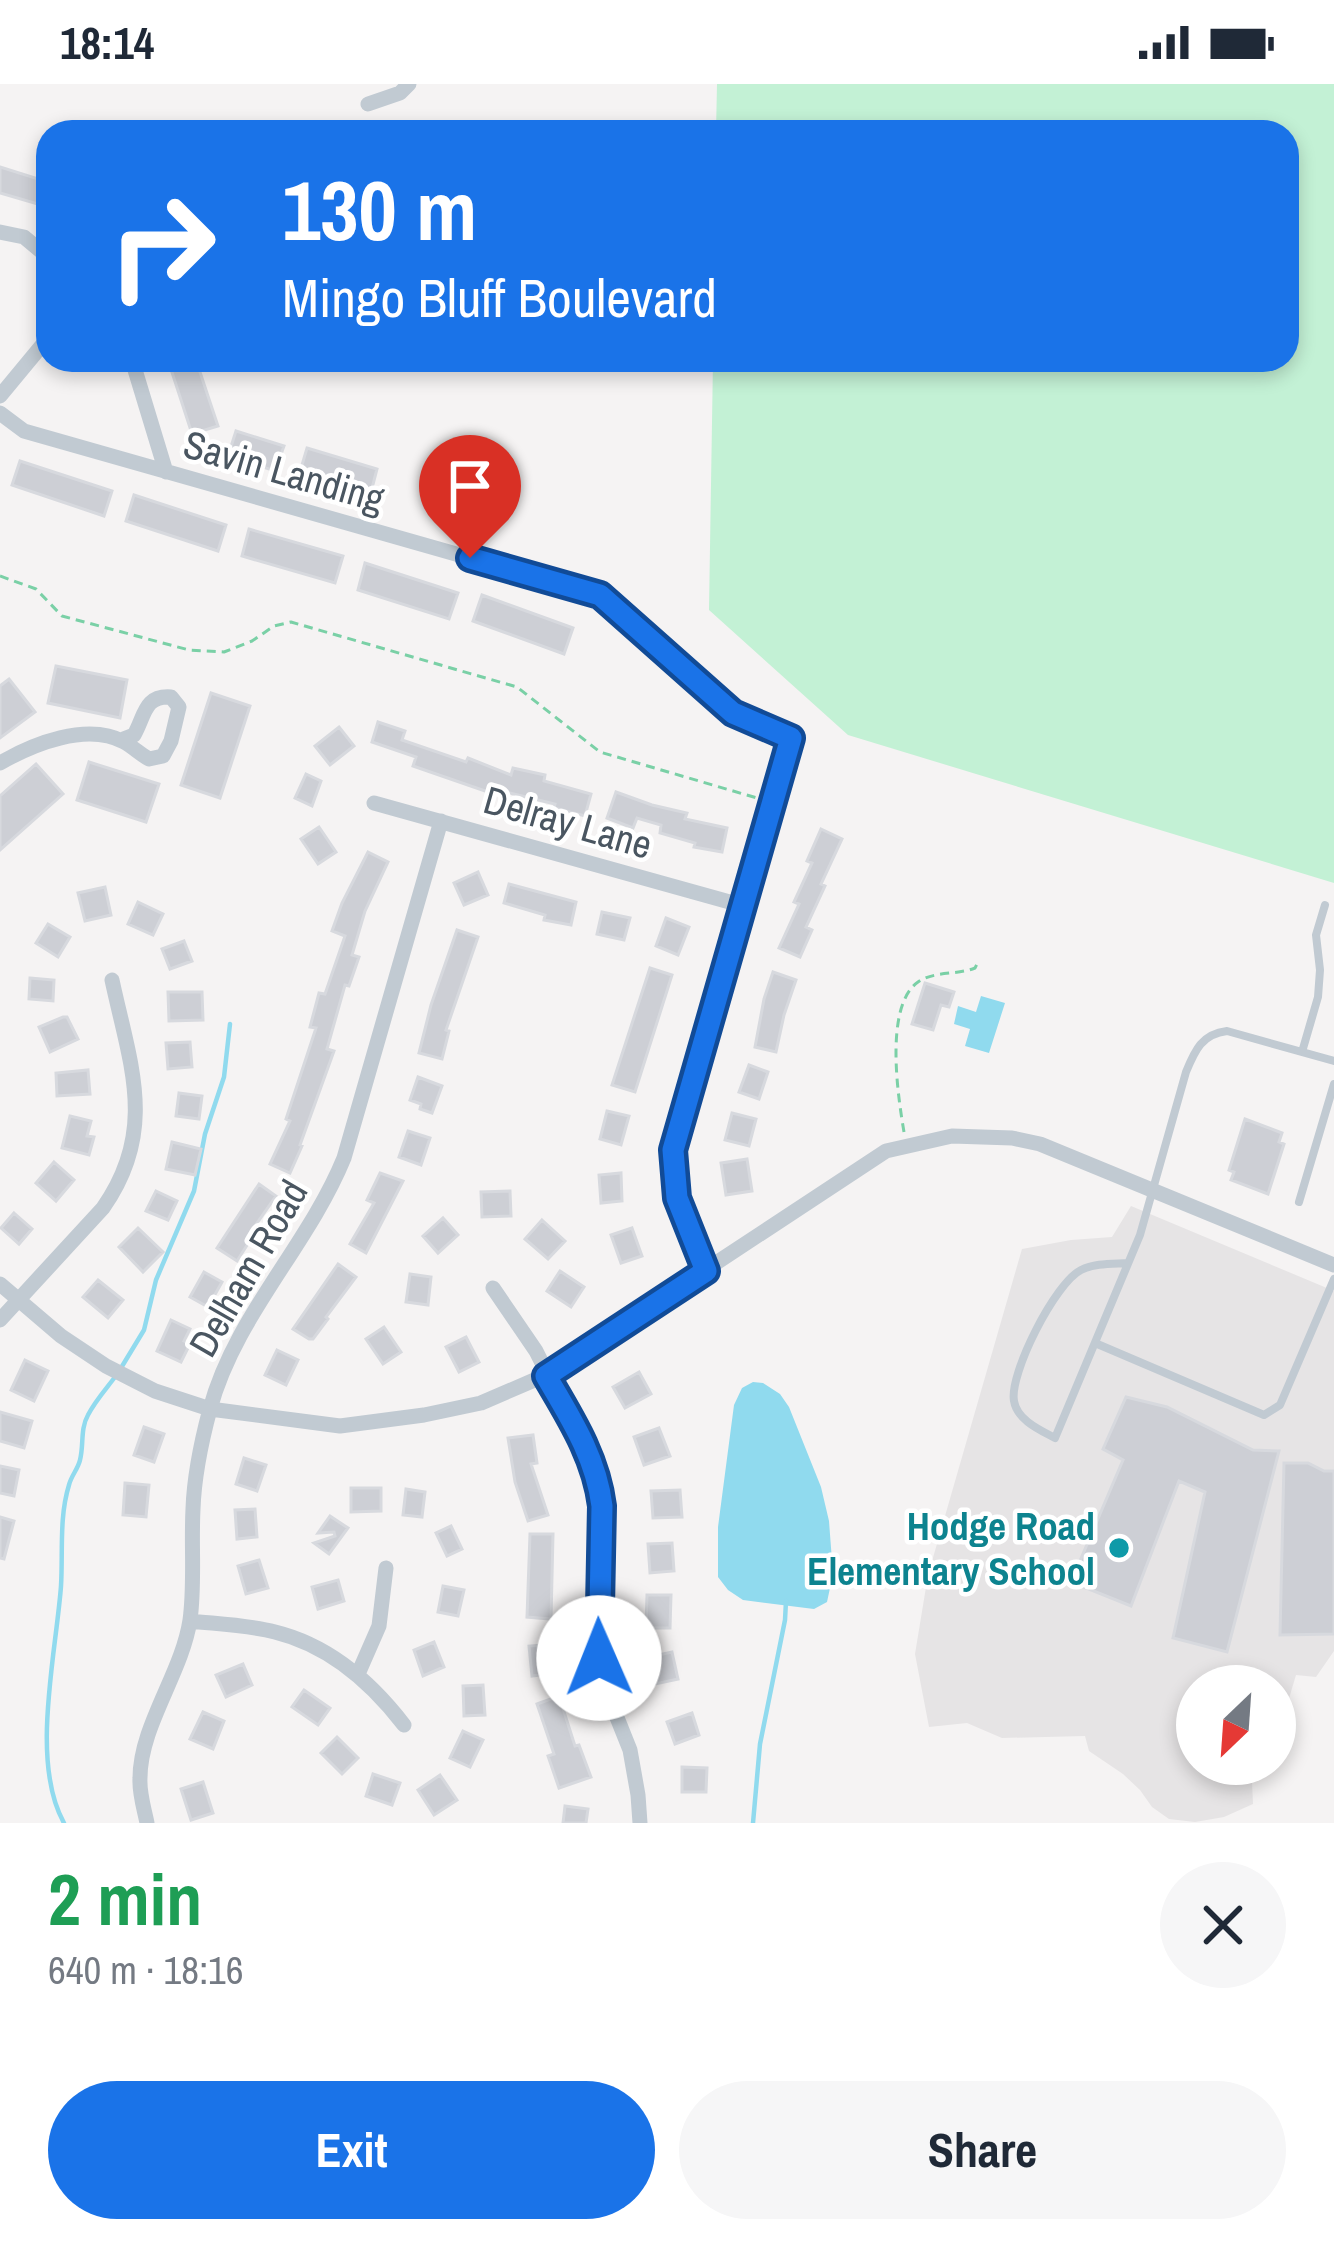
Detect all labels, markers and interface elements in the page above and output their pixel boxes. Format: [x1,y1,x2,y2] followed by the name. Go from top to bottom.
[60,12,154,73] text: 18:14
[282,153,477,266] text: 130 m
[84,168,240,324] icon: right
[282,261,717,334] text: Mingo Bluff Boulevard
[178,418,391,524] street label: Savin Landing
[419,435,521,558] pin
[437,453,503,519] icon: arrive
[478,773,658,871] street label: Delray Lane
[177,1170,319,1366] street label: Delham Road
[807,1500,1095,1597] place label: Hodge Road Elementary School
[1106,1535,1132,1561] marker: Hodge Road Elementary School
[536,1595,662,1721] position arrow
[1176,1665,1296,1785] north arrow
[1176,1665,1296,1785] map controls
[48,1850,202,1947] text: 2 min
[1160,1862,1286,1988] button: close
[48,1944,244,1996] text: 640 m · 18:16
[48,2081,655,2219] button: Exit
[679,2081,1286,2219] button: Share

